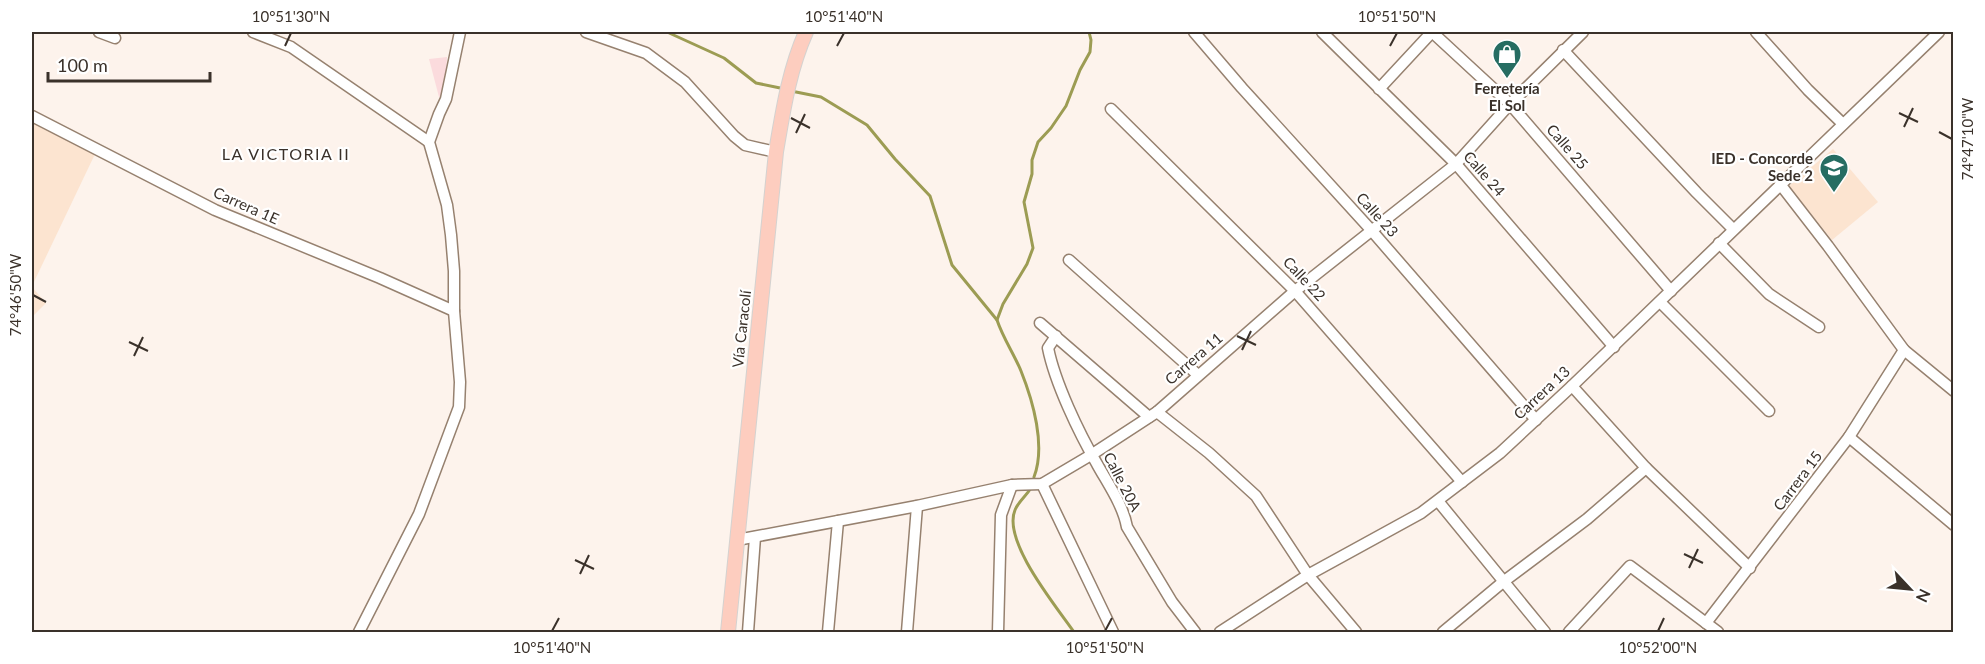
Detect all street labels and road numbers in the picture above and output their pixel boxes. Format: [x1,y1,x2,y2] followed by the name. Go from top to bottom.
[1543,120,1592,173] street label: Calle 25
[1460,147,1509,200] street label: Calle 24
[211,183,282,228] street label: Carrera 1E
[1353,188,1402,240] street label: Calle 23
[1280,253,1330,304] street label: Calle 22
[728,288,754,368] street label: Vía Caracolí
[1161,328,1226,388] street label: Carrera 11
[1510,362,1573,423] street label: Carrera 13
[1769,447,1825,514] street label: Carrera 15
[1100,449,1146,515] street label: Calle 20A

